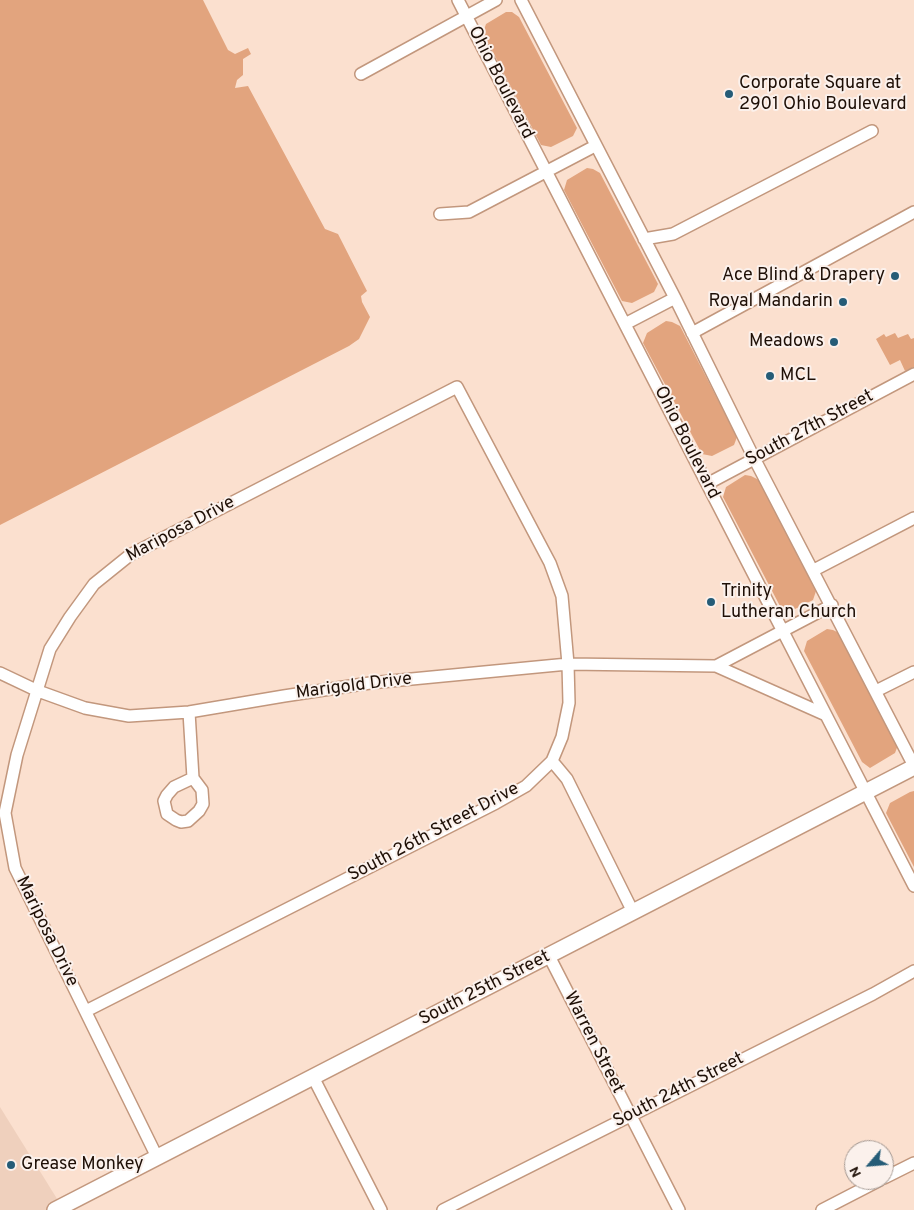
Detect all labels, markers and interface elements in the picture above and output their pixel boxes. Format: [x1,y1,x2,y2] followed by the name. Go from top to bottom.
[462,23,538,143] street label: Ohio Boulevard
[739,73,907,116] place label: Corporate Square at 2901 Ohio Boulevard
[723,88,735,100] marker: Corporate Square at 2901 Ohio Boulevard
[722,265,885,287] place label: Ace Blind & Drapery
[889,270,901,282] marker: Ace Blind & Drapery
[708,291,833,313] place label: Royal Mandarin
[837,296,849,308] marker: Royal Mandarin
[749,331,824,353] place label: Meadows
[828,336,840,348] marker: Meadows
[780,365,816,387] place label: MCL
[764,370,776,382] marker: MCL
[648,383,724,503] street label: Ohio Boulevard
[742,386,878,472] street label: South 27th Street
[123,492,239,568] street label: Mariposa Drive
[721,581,856,624] place label: Trinity Lutheran Church
[705,596,717,608] marker: Trinity Lutheran Church
[295,669,413,705] street label: Marigold Drive
[345,779,523,887] street label: South 26th Street Drive
[10,873,82,991] street label: Mariposa Drive
[416,947,554,1031] street label: South 25th Street
[558,988,628,1098] street label: Warren Street
[610,1049,748,1133] street label: South 24th Street
[844,1140,894,1190] north arrow
[21,1154,144,1176] place label: Grease Monkey
[5,1159,17,1171] marker: Grease Monkey
[846,1163,866,1180] text: N

